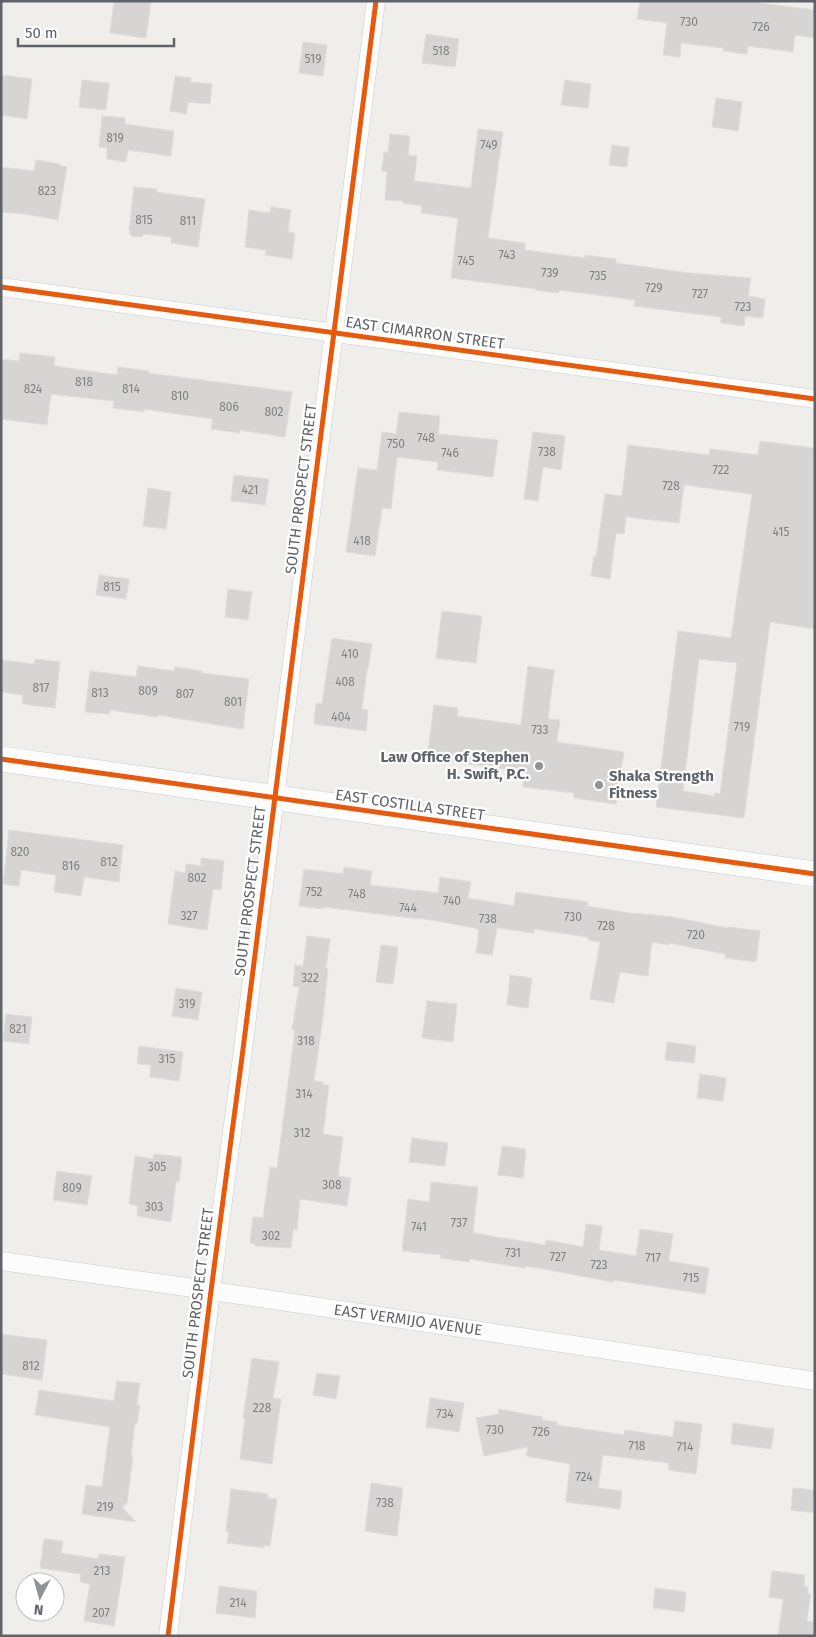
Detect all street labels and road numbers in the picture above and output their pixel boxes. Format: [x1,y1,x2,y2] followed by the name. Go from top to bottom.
[344,313,506,353] street label: EAST CIMARRON STREET
[282,402,320,575] street label: SOUTH PROSPECT STREET
[334,786,486,824] street label: EAST COSTILLA STREET
[231,804,269,977] street label: SOUTH PROSPECT STREET
[179,1206,217,1379] street label: SOUTH PROSPECT STREET
[333,1301,483,1339] street label: EAST VERMIJO AVENUE

